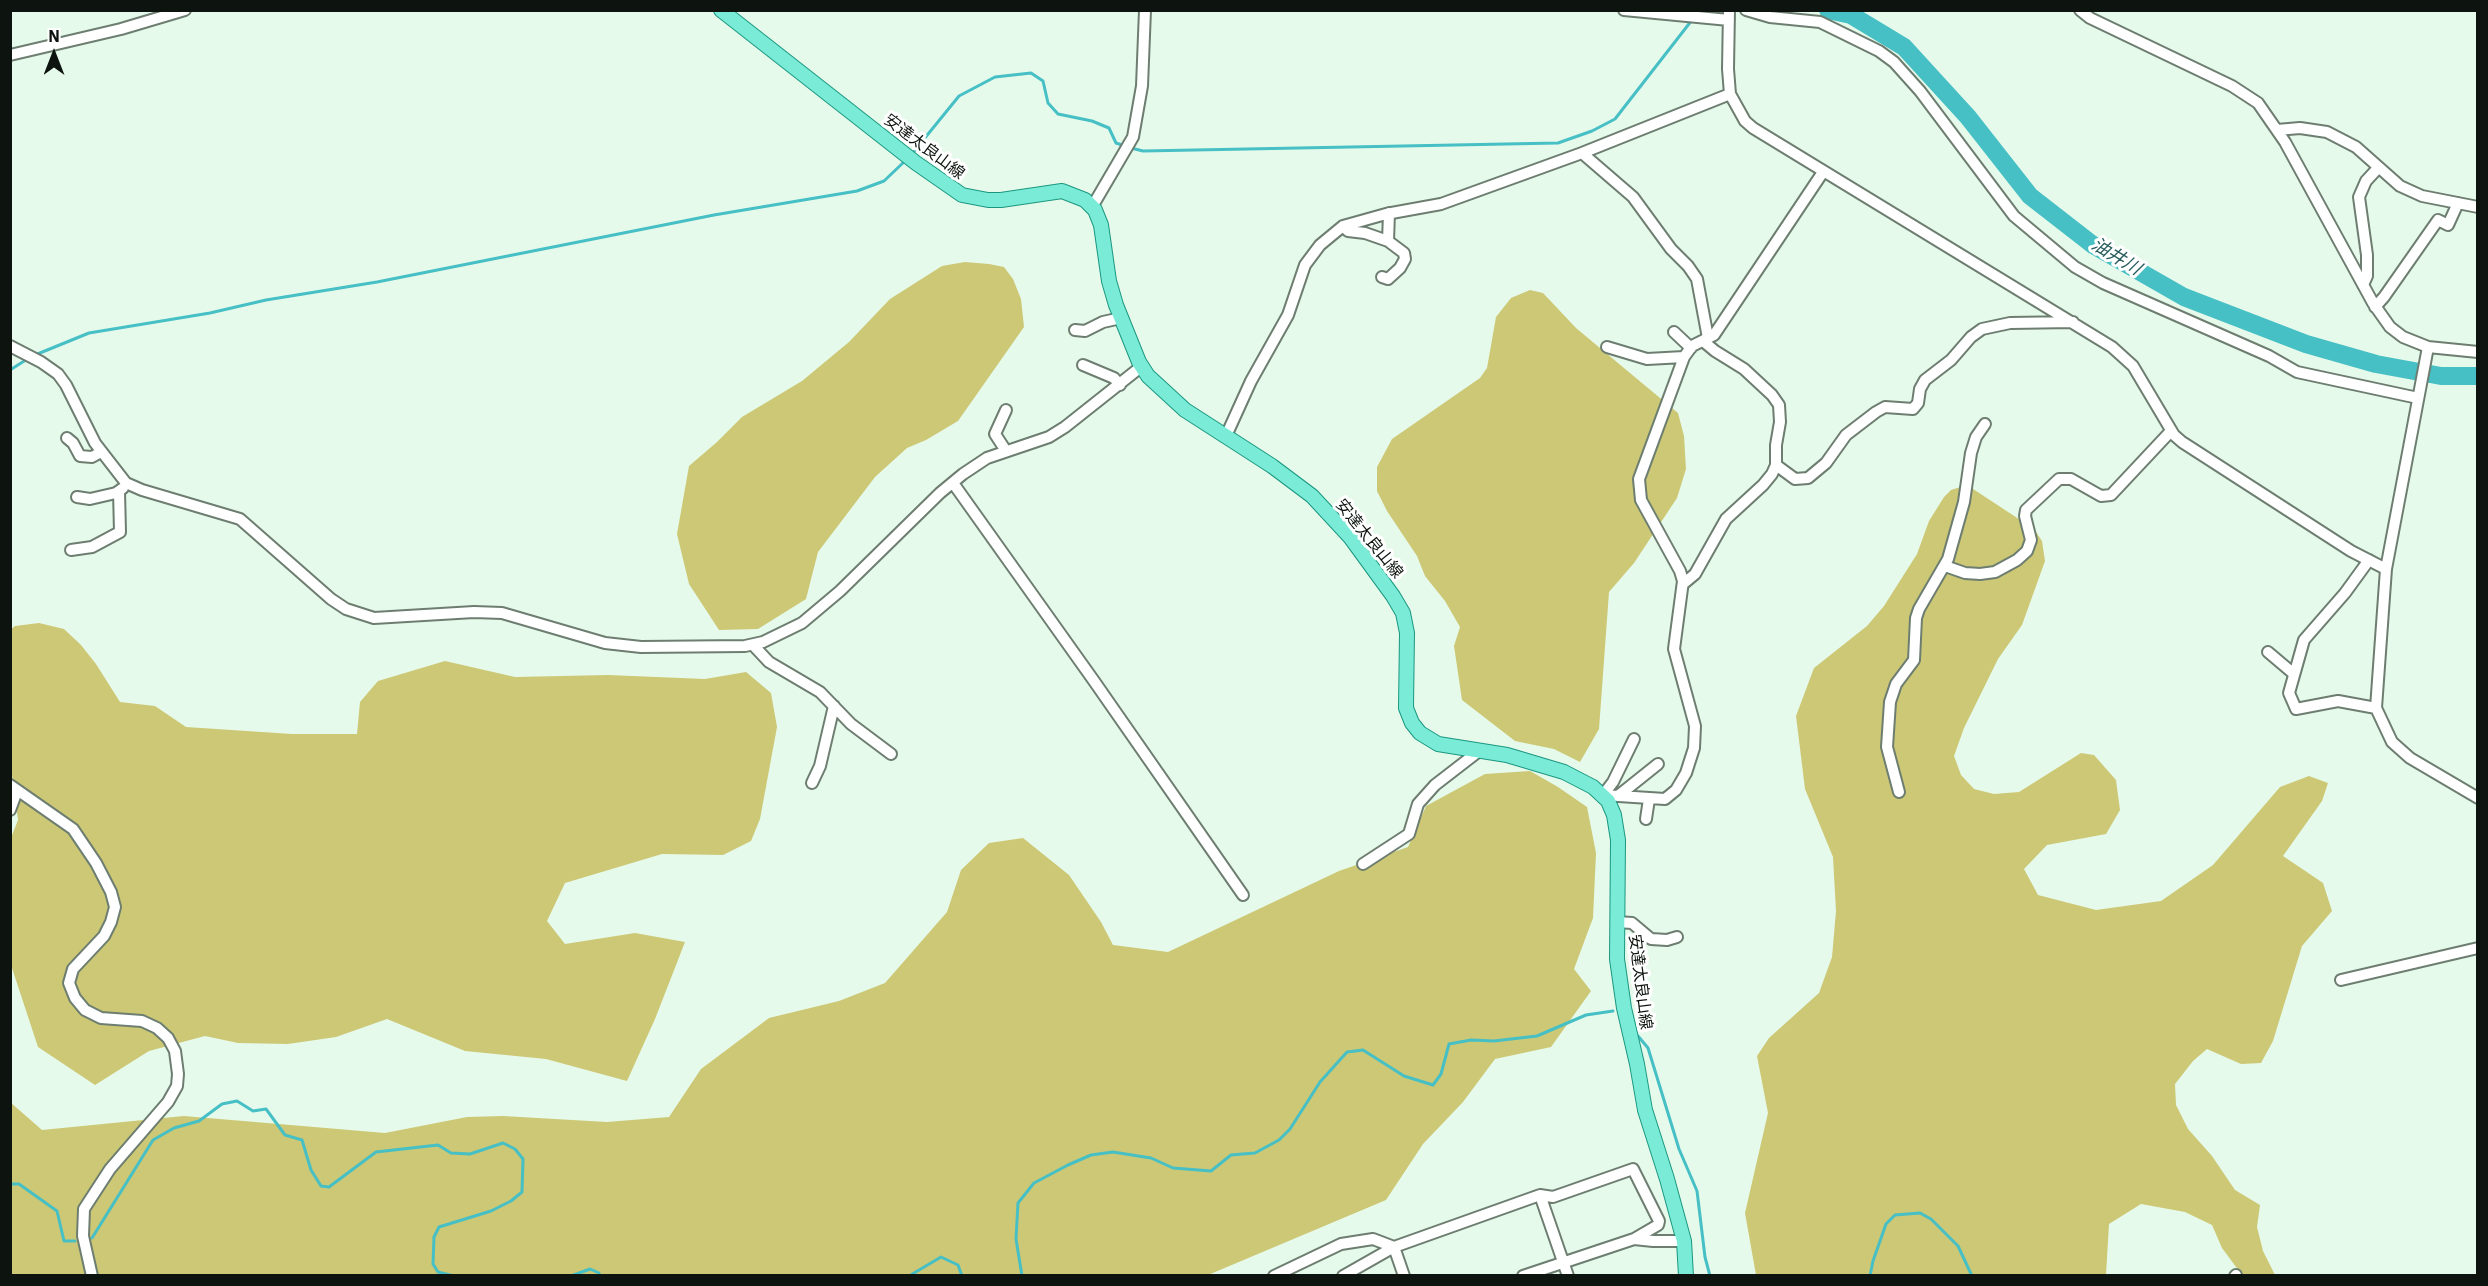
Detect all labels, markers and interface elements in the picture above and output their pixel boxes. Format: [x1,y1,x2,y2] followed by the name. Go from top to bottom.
[24,24,84,84] north arrow
[48,26,60,46] text: N
[880,110,968,184] street label: 安達太良山線
[2087,234,2145,280] water label: 油井川
[1331,496,1407,582] street label: 安達太良山線
[1625,933,1655,1031] street label: 安達太良山線

